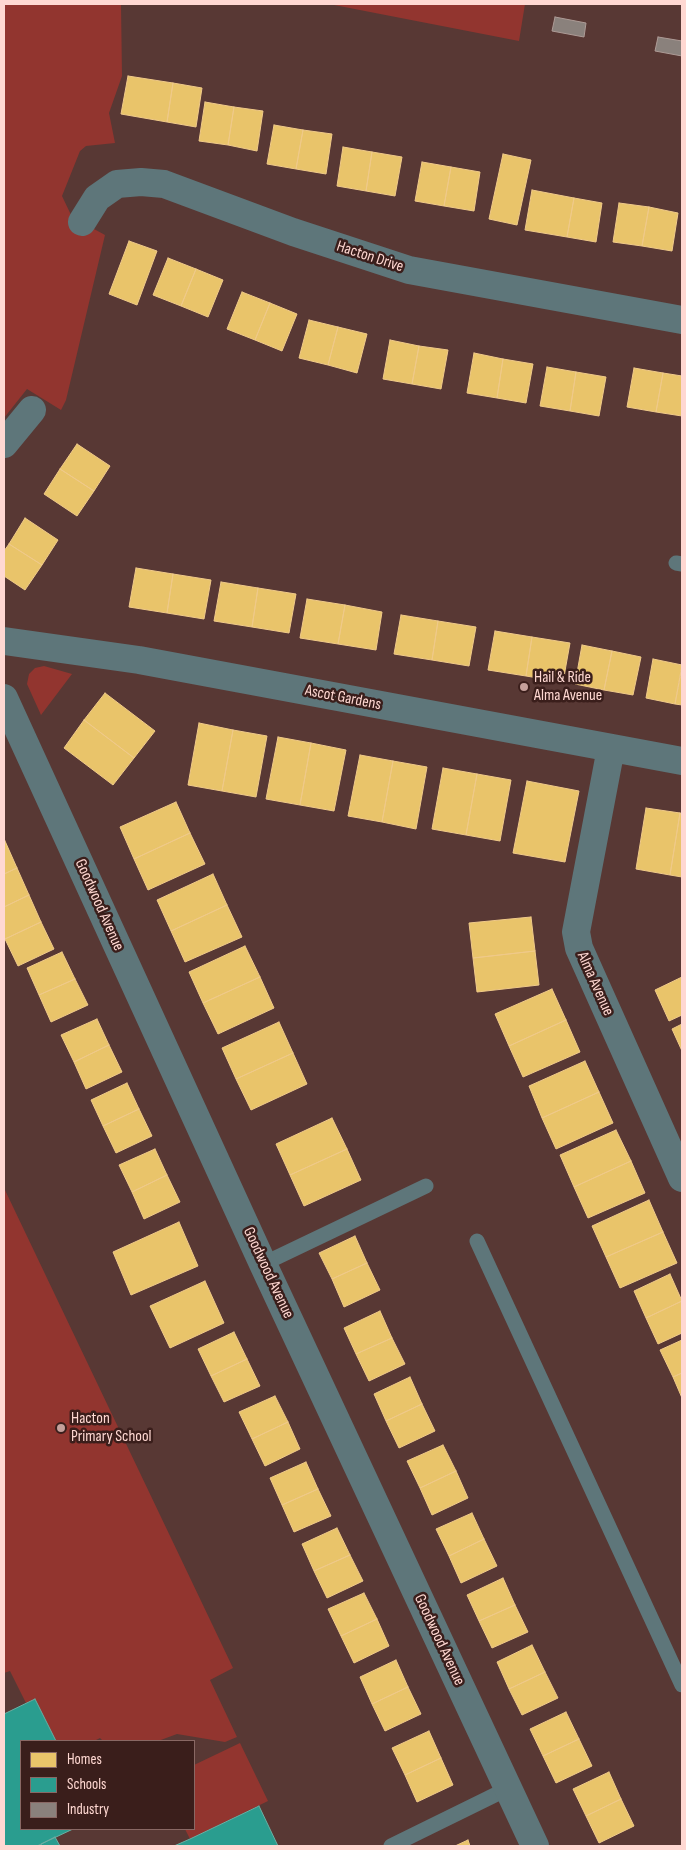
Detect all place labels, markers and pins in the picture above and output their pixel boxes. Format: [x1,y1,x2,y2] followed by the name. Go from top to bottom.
[534,668,602,706] place label: Hail & Ride Alma Avenue
[518,681,530,693] marker: Hail & Ride Alma Avenue
[71,1409,152,1447] place label: Hacton Primary School
[55,1422,67,1434] marker: Hacton Primary School

